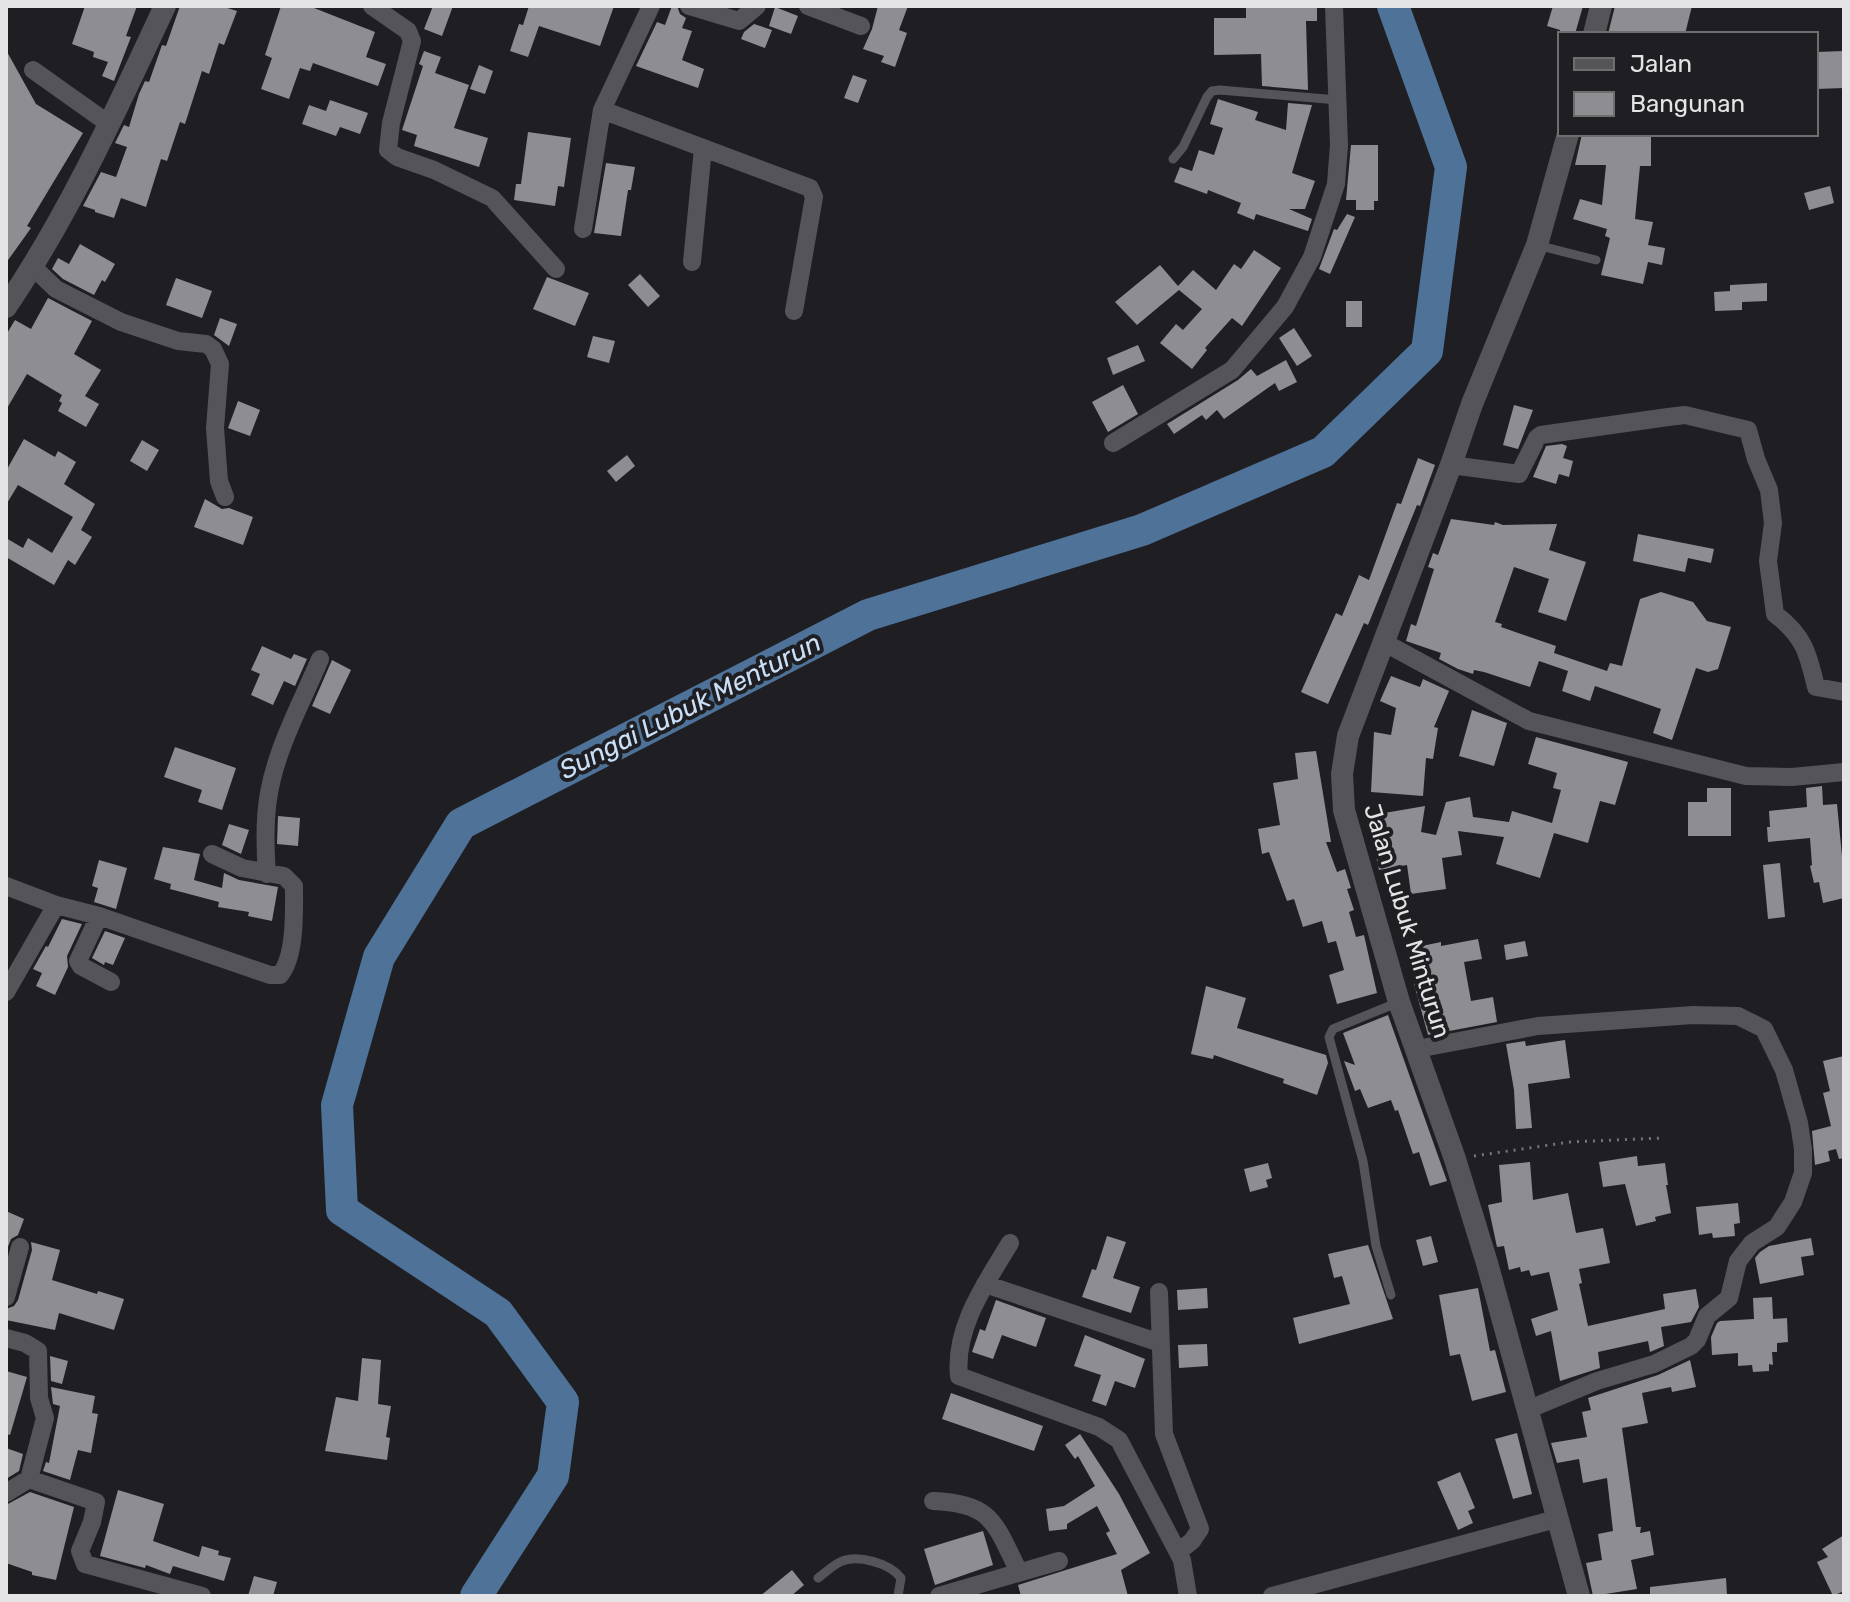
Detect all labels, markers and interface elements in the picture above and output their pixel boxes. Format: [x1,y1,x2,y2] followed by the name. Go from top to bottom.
[1558,32,1818,136] legend
[1630,50,1692,78] text: Jalan
[1630,90,1745,118] text: Bangunan
[554,627,826,786] water label: Sungai Lubuk Menturun
[1358,801,1456,1041] street label: Jalan Lubuk Minturun

